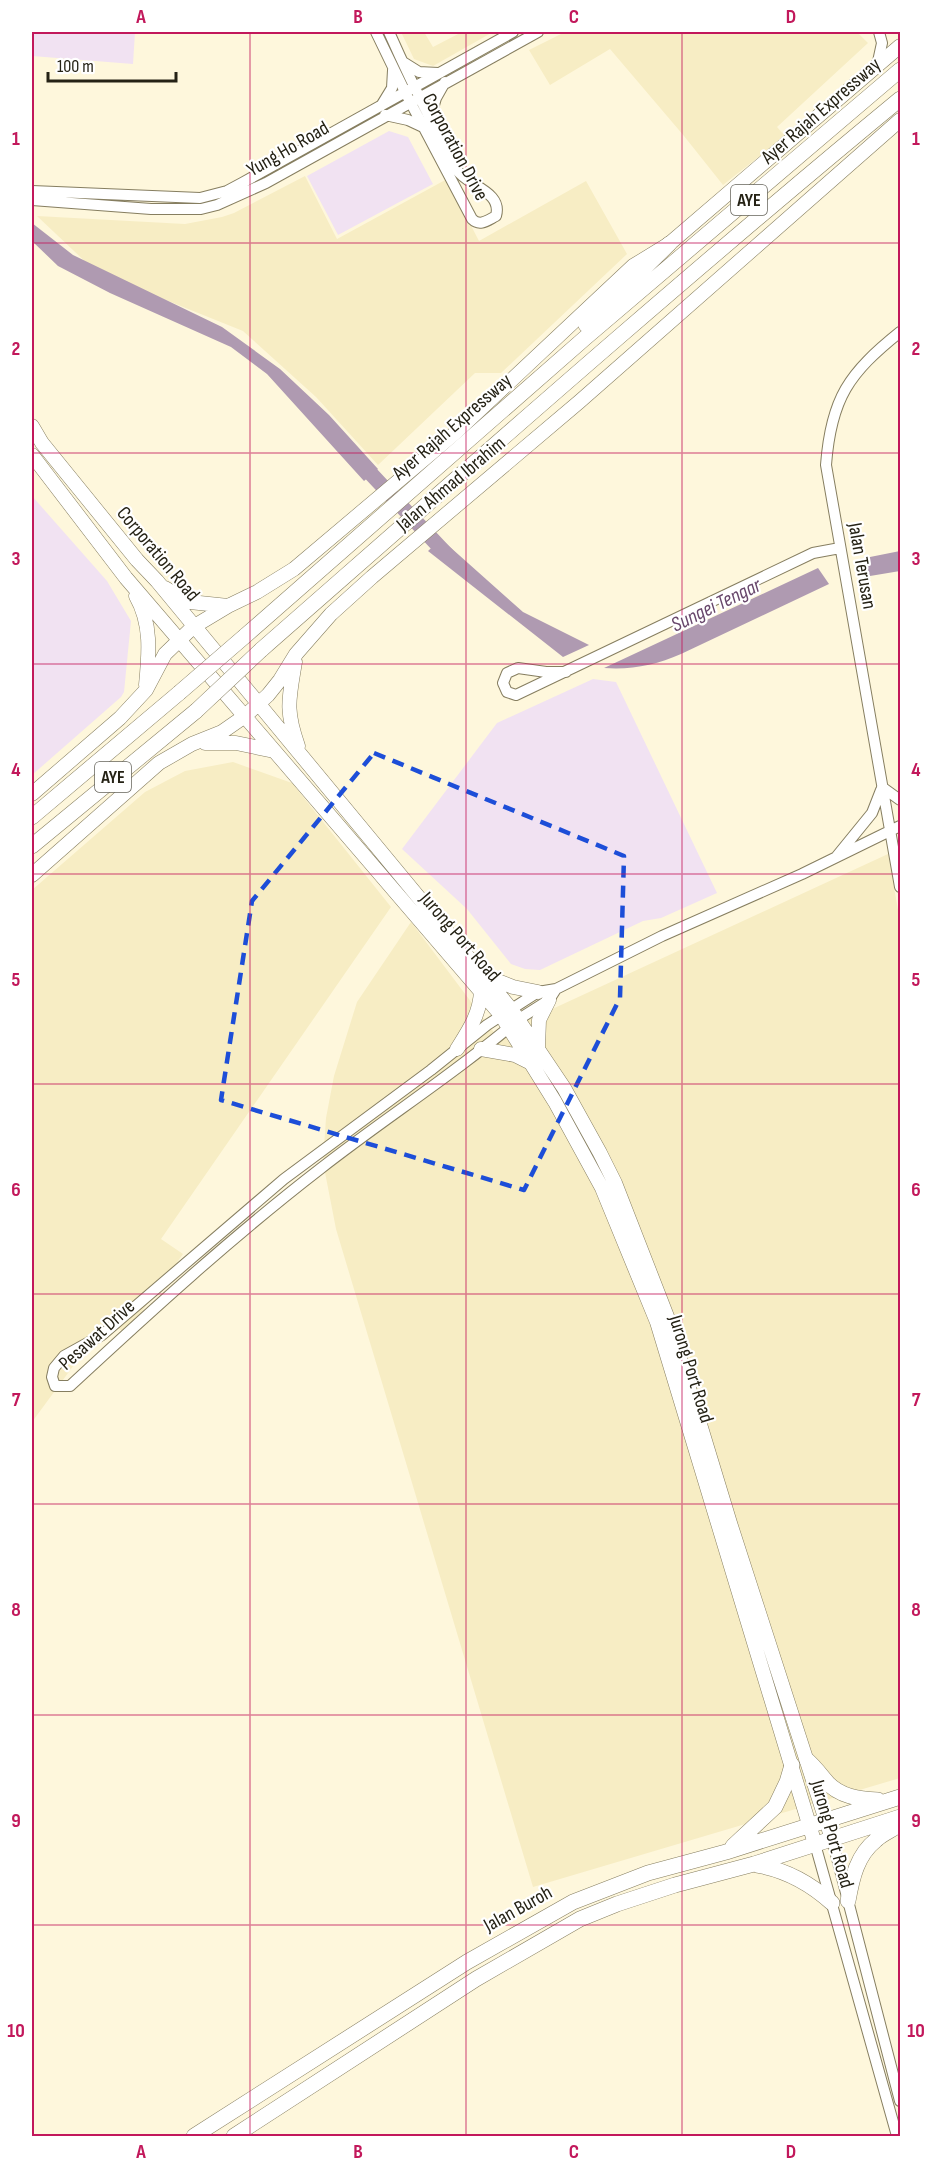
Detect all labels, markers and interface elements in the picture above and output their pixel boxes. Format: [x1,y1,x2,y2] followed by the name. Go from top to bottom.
[135,5,146,29] text: A
[353,5,363,29] text: B
[569,5,579,29] text: C
[786,5,796,29] text: D
[48,45,176,83] scale bar
[756,52,886,170] street label: Ayer Rajah Expressway
[57,56,94,77] text: 100 m
[417,89,493,205] street label: Corporation Drive
[243,116,333,182] street label: Yung Ho Road
[12,127,20,151] text: 1
[912,127,920,151] text: 1
[731,185,767,215] road number: AYE
[12,337,20,361] text: 2
[912,337,920,361] text: 2
[387,368,517,486] street label: Ayer Rajah Expressway
[391,431,510,537] street label: Jalan Ahmad Ibrahim
[111,502,205,606] street label: Corporation Road
[842,520,881,611] street label: Jalan Terusan
[12,547,21,571] text: 3
[912,547,921,571] text: 3
[667,572,766,637] water label: Sungei Tengar
[11,758,21,782] text: 4
[911,758,921,782] text: 4
[95,762,131,792] road number: AYE
[414,886,506,987] street label: Jurong Port Road
[12,968,21,992] text: 5
[912,968,921,992] text: 5
[11,1178,21,1202] text: 6
[911,1178,921,1202] text: 6
[54,1295,140,1375] street label: Pesawat Drive
[663,1311,719,1426] street label: Jurong Port Road
[12,1388,21,1412] text: 7
[912,1388,921,1412] text: 7
[11,1598,21,1622] text: 8
[911,1598,921,1622] text: 8
[805,1776,859,1891] street label: Jurong Port Road
[11,1809,21,1833] text: 9
[911,1809,921,1833] text: 9
[479,1880,556,1938] street label: Jalan Buroh
[7,2019,25,2043] text: 10
[907,2019,925,2043] text: 10
[135,2140,146,2164] text: A
[353,2140,363,2164] text: B
[569,2140,579,2164] text: C
[786,2140,796,2164] text: D

